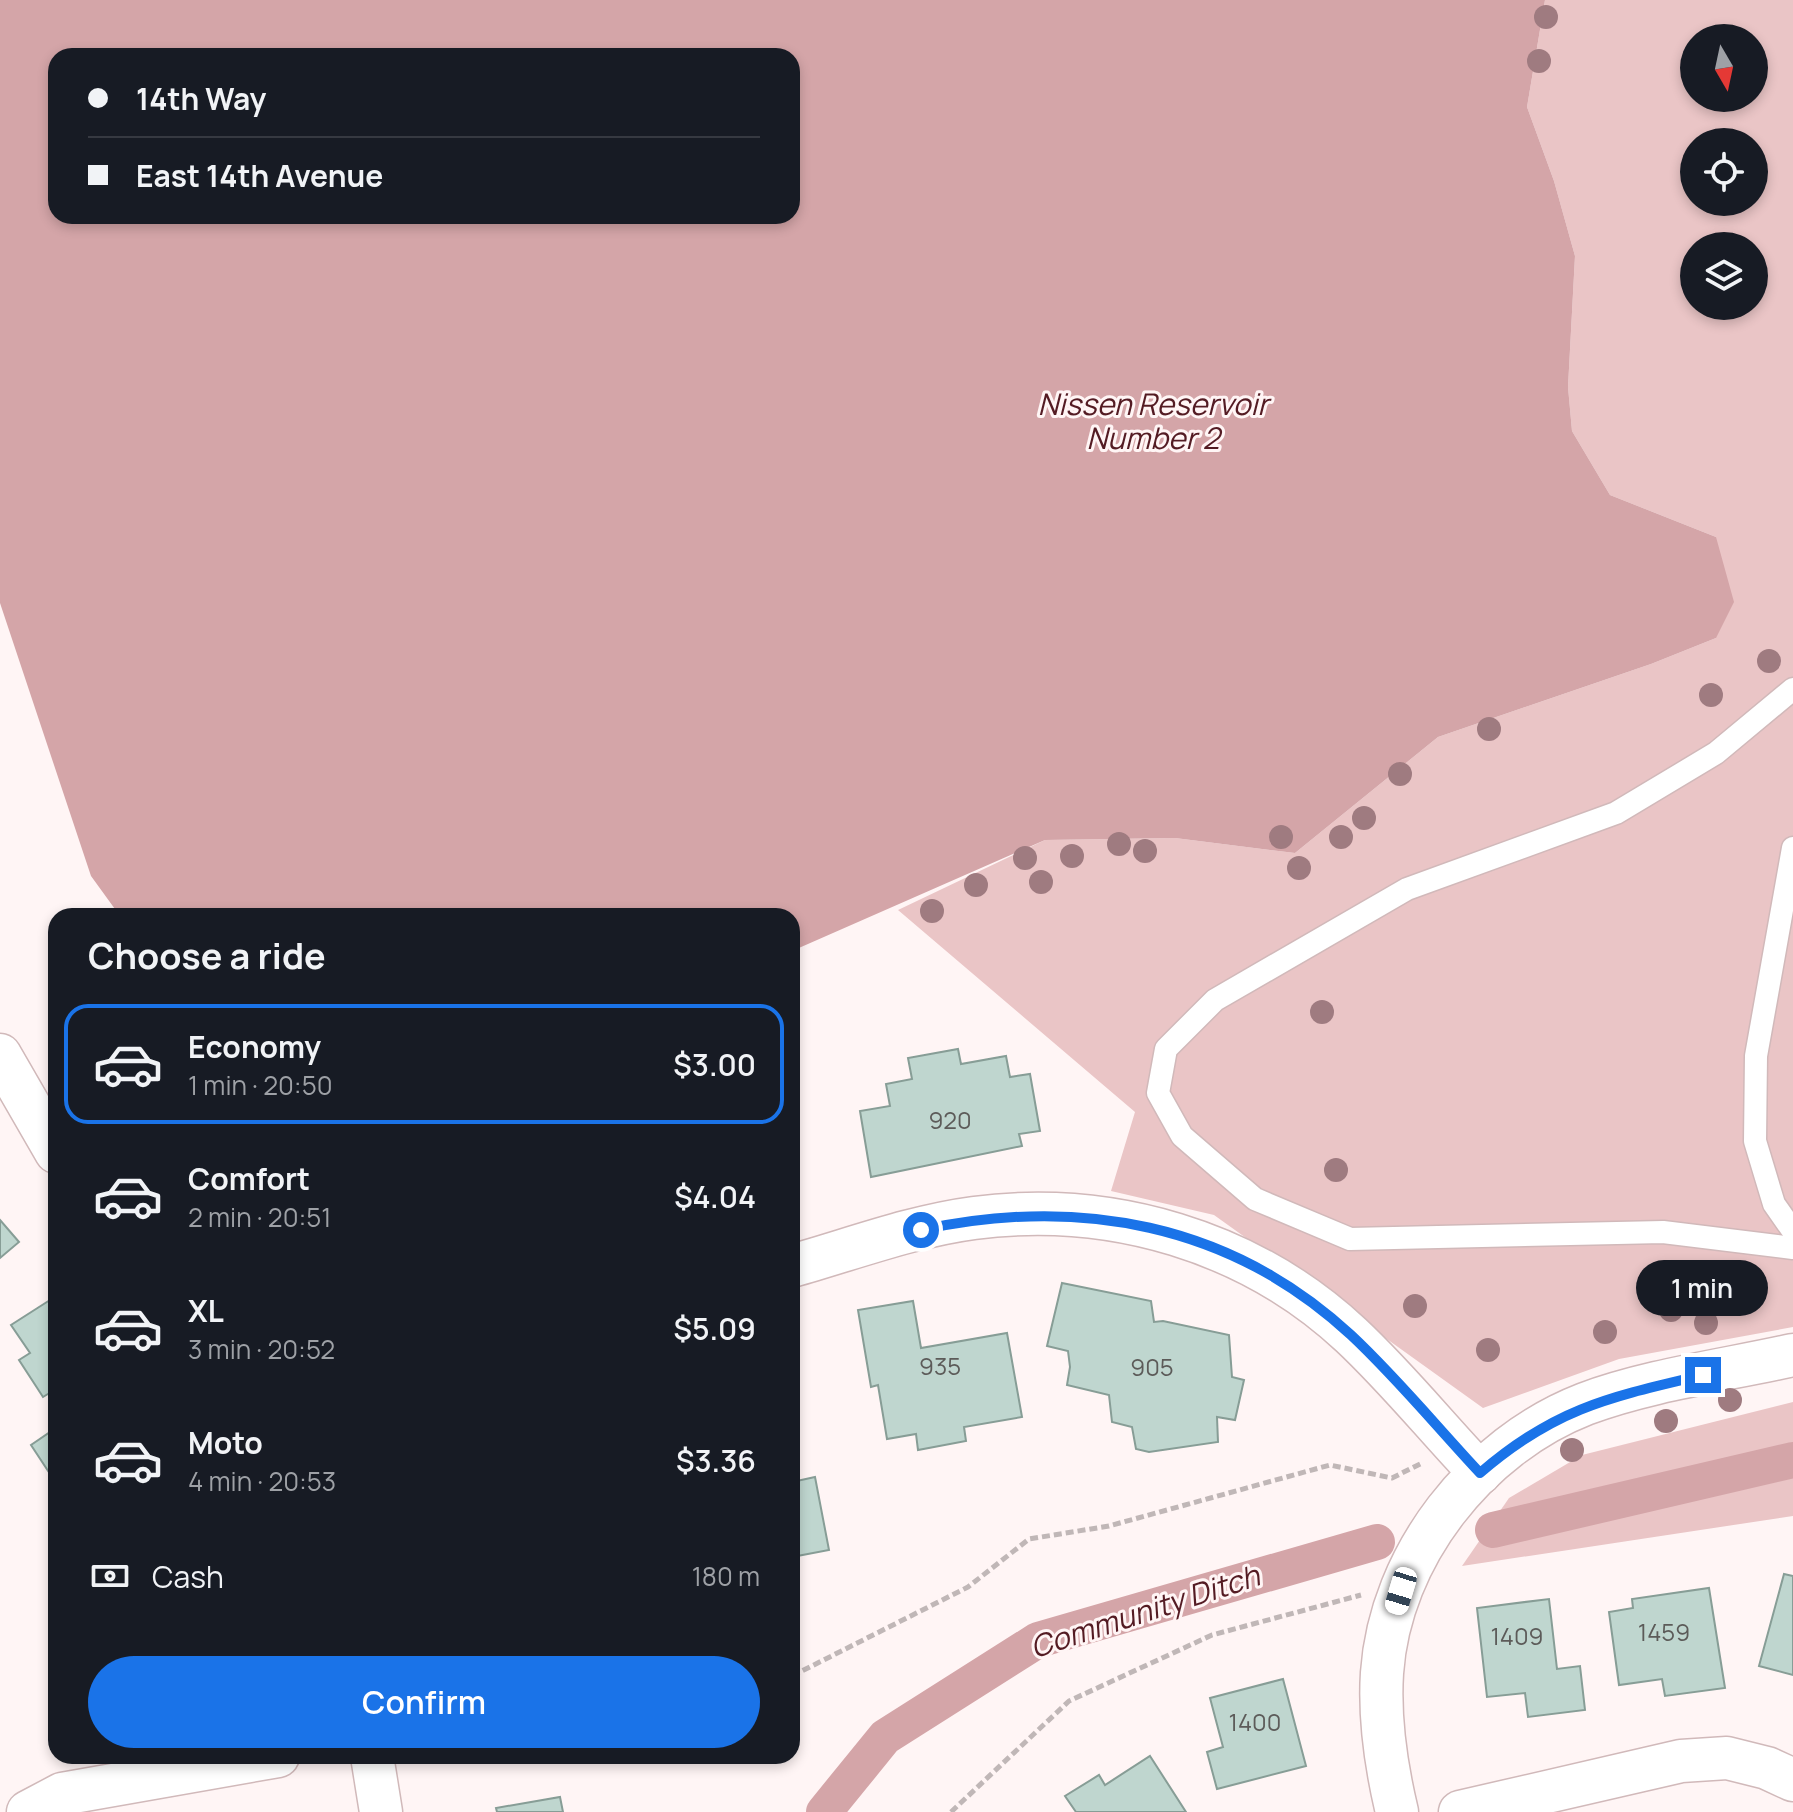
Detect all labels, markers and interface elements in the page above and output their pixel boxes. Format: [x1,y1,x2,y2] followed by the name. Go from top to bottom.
[1680,24,1768,112] north arrow
[1680,24,1768,320] map controls
[136,78,266,119] text: 14th Way
[1680,128,1768,216] button: locate
[136,155,383,196] text: East 14th Avenue
[1680,232,1768,320] button: layers
[1038,383,1273,458] water label: Nissen Reservoir Number 2
[88,931,326,980] text: Choose a ride
[188,1026,321,1067] text: Economy
[92,1028,164,1100] icon: car
[673,1044,756,1085] text: $3.00
[188,1067,333,1103] text: 1 min · 20:50
[928,1103,972,1136] house number: 920
[188,1158,310,1199] text: Comfort
[92,1160,164,1232] icon: car
[674,1176,756,1217] text: $4.04
[188,1199,331,1235] text: 2 min · 20:51
[903,1212,939,1248] route start
[1637,1259,1769,1315] callout: 1 min
[1671,1270,1733,1306] text: 1 min
[188,1290,224,1331] text: XL
[92,1292,164,1364] icon: car
[674,1308,756,1349] text: $5.09
[188,1331,335,1367] text: 3 min · 20:52
[919,1349,961,1382] house number: 935
[1130,1350,1174,1383] house number: 905
[1685,1357,1721,1393] route end
[188,1422,263,1463] text: Moto
[92,1424,164,1496] icon: car
[676,1440,756,1481] text: $3.36
[188,1463,336,1499] text: 4 min · 20:53
[88,1554,132,1598] icon: cash
[1024,1554,1266,1667] water label: Community Ditch
[152,1556,224,1597] text: Cash
[692,1558,760,1594] text: 180 m
[1383,1565,1419,1617] car
[1638,1615,1690,1648] house number: 1459
[1490,1619,1544,1652] house number: 1409
[88,1656,760,1748] button: Confirm
[1229,1705,1281,1738] house number: 1400

